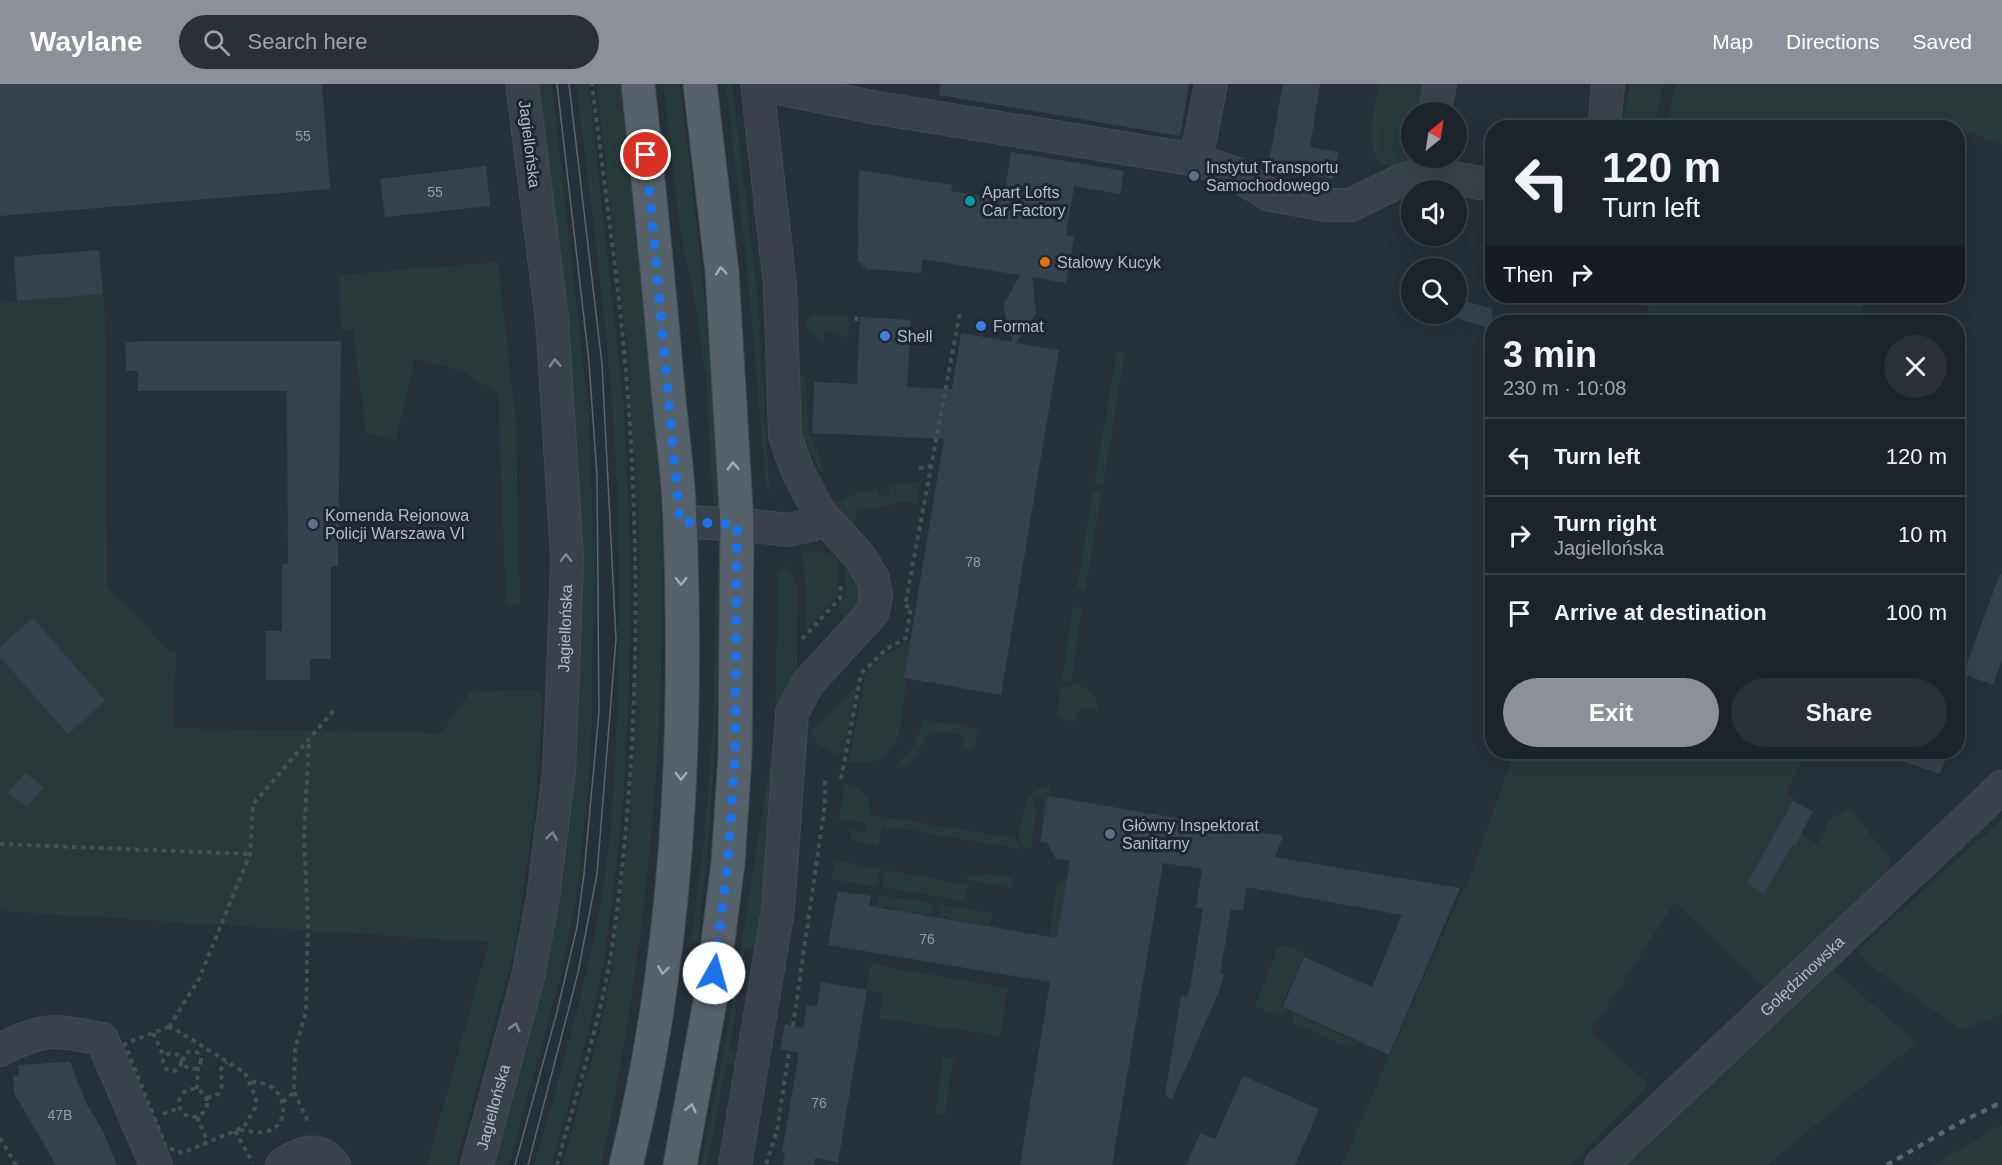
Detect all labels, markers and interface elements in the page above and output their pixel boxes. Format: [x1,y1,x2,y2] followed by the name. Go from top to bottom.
[179,15,599,69] search box
[30,26,143,57] text: Waylane
[200,26,233,59] icon: search
[248,29,367,54] text: Search here
[1712,30,1753,53] text: Map
[1786,30,1879,53] text: Directions
[1912,30,1972,53] text: Saved
[516,99,543,189] street label: Jagiellońska
[1401,102,1467,168] north arrow
[1401,102,1467,324] map controls
[295,128,311,144] house number: 55
[620,129,671,180] pin
[629,138,662,171] icon: arrive
[1503,144,1581,222] icon: left
[1602,144,1721,191] text: 120 m
[1206,159,1339,194] place label: Instytut Transportu Samochodowego
[1187,169,1201,183] marker: Instytut Transportu Samochodowego
[1401,180,1467,246] button: sound
[427,184,443,200] house number: 55
[982,184,1066,219] place label: Apart Lofts Car Factory
[1602,193,1700,223] text: Turn left
[963,194,977,208] marker: Apart Lofts Car Factory
[1057,254,1162,271] place label: Stalowy Kucyk
[1038,255,1052,269] marker: Stalowy Kucyk
[1401,258,1467,324] button: search
[1565,258,1598,291] icon: right
[1503,262,1553,287] text: Then
[715,266,728,275] one-way arrow
[993,318,1044,335] place label: Format
[974,319,988,333] marker: Format
[897,328,933,345] place label: Shell
[878,329,892,343] marker: Shell
[1503,334,1597,375] text: 3 min
[1884,335,1947,398] button: close
[549,359,562,368] one-way arrow
[1503,377,1626,399] text: 230 m · 10:08
[1503,441,1536,474] icon: left
[1554,444,1640,469] text: Turn left
[1886,444,1947,469] text: 120 m
[727,461,740,470] one-way arrow
[325,507,469,542] place label: Komenda Rejonowa Policji Warszawa VI
[1554,511,1656,536] text: Turn right
[306,517,320,531] marker: Komenda Rejonowa Policji Warszawa VI
[1503,519,1536,552] icon: right
[1898,522,1947,547] text: 10 m
[1554,537,1664,559] text: Jagiellońska
[560,553,573,562] one-way arrow
[965,554,981,570] house number: 78
[675,576,687,585] one-way arrow
[555,584,575,673] street label: Jagiellońska
[1503,597,1536,630] icon: arrive
[1554,600,1767,625] text: Arrive at destination
[1886,600,1947,625] text: 100 m
[1503,678,1719,747] button: Exit
[1731,678,1947,747] button: Share
[675,771,687,780] one-way arrow
[1122,817,1260,852] place label: Główny Inspektorat Sanitarny
[1103,827,1117,841] marker: Główny Inspektorat Sanitarny
[545,832,557,841] one-way arrow
[919,931,935,947] house number: 76
[1757,933,1848,1019] street label: Golędzinowska
[682,941,746,1005] position arrow
[658,965,670,974] one-way arrow
[507,1023,520,1033] one-way arrow
[473,1062,513,1152] street label: Jagiellońska
[811,1095,827,1111] house number: 76
[684,1103,697,1113] one-way arrow
[48,1107,72,1123] house number: 47B

